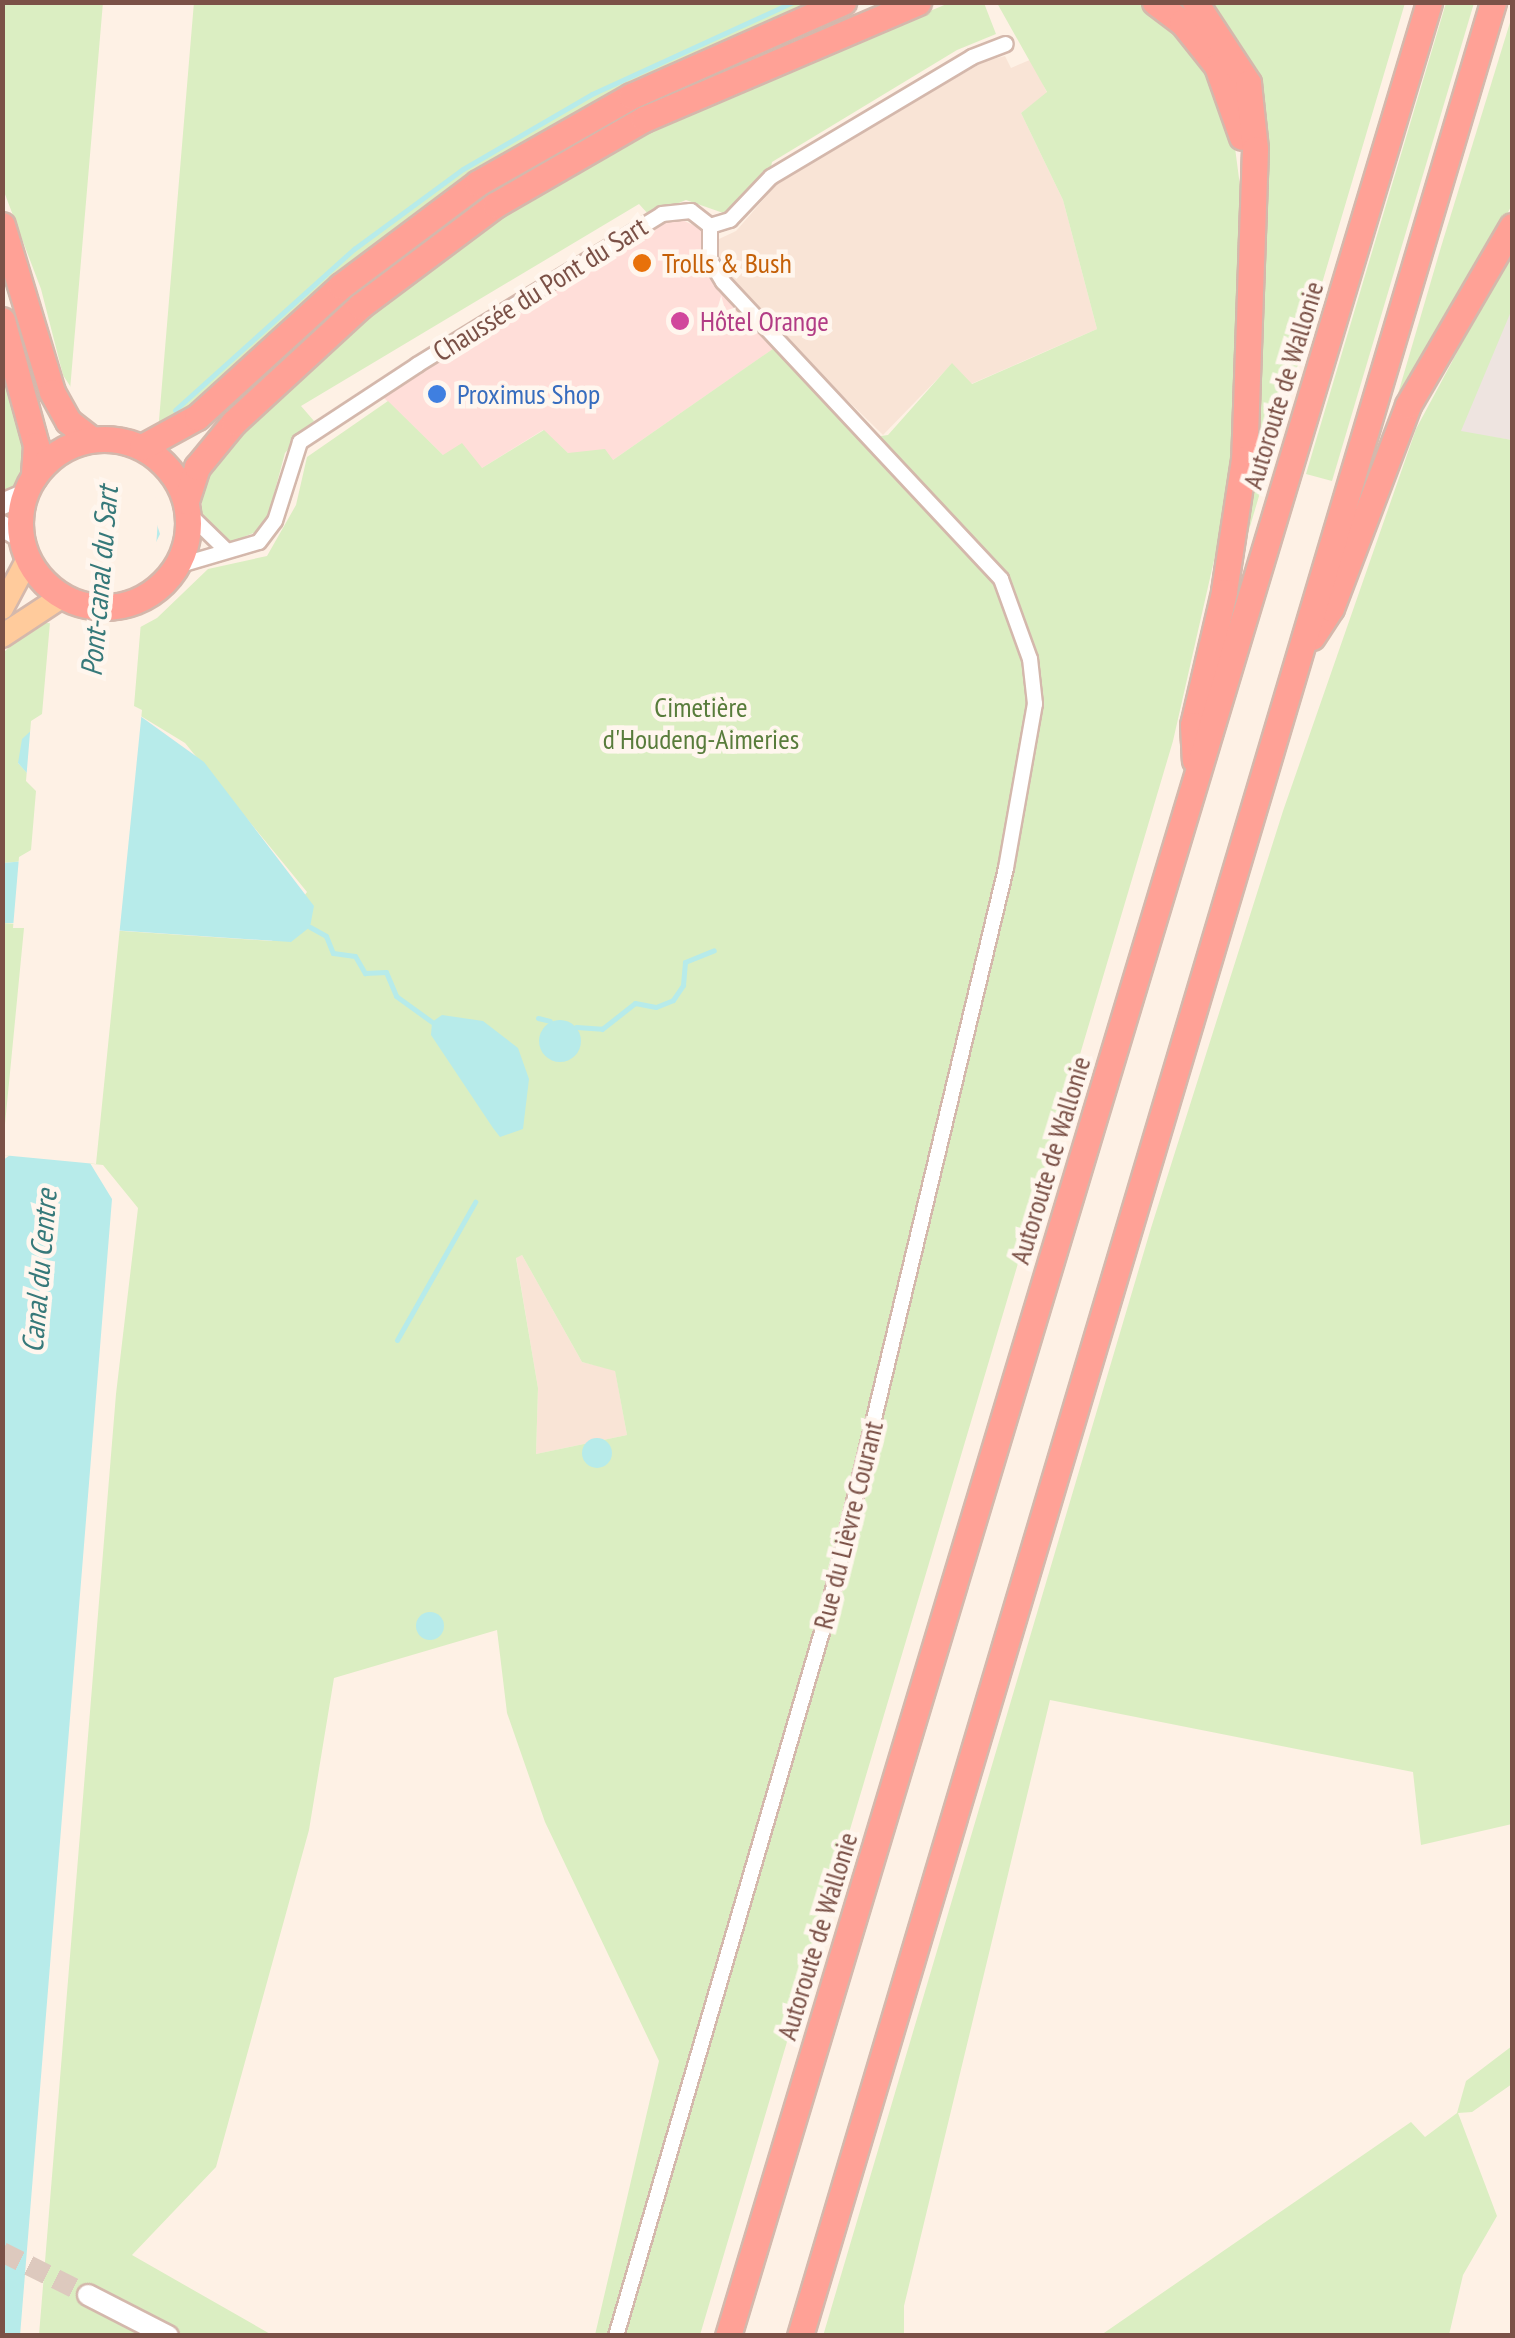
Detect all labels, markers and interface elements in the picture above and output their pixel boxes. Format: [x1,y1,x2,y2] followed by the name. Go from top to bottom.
[427,210,653,368] street label: Chaussée du Pont du Sart
[662,246,792,280] place label: Trolls & Bush
[631,252,653,274] marker: Trolls & Bush
[1235,277,1331,493] street label: Autoroute de Wallonie
[700,304,829,338] place label: Hôtel Orange
[669,310,691,332] marker: Hôtel Orange
[457,377,600,411] place label: Proximus Shop
[426,383,448,405] marker: Proximus Shop
[73,484,125,678] water label: Pont-canal du Sart
[603,690,799,756] park label: Cimetière d'Houdeng-Aimeries
[1002,1052,1098,1268] street label: Autoroute de Wallonie
[14,1188,64,1354] water label: Canal du Centre
[806,1417,890,1633] street label: Rue du Lièvre Courant
[769,1828,865,2044] street label: Autoroute de Wallonie

